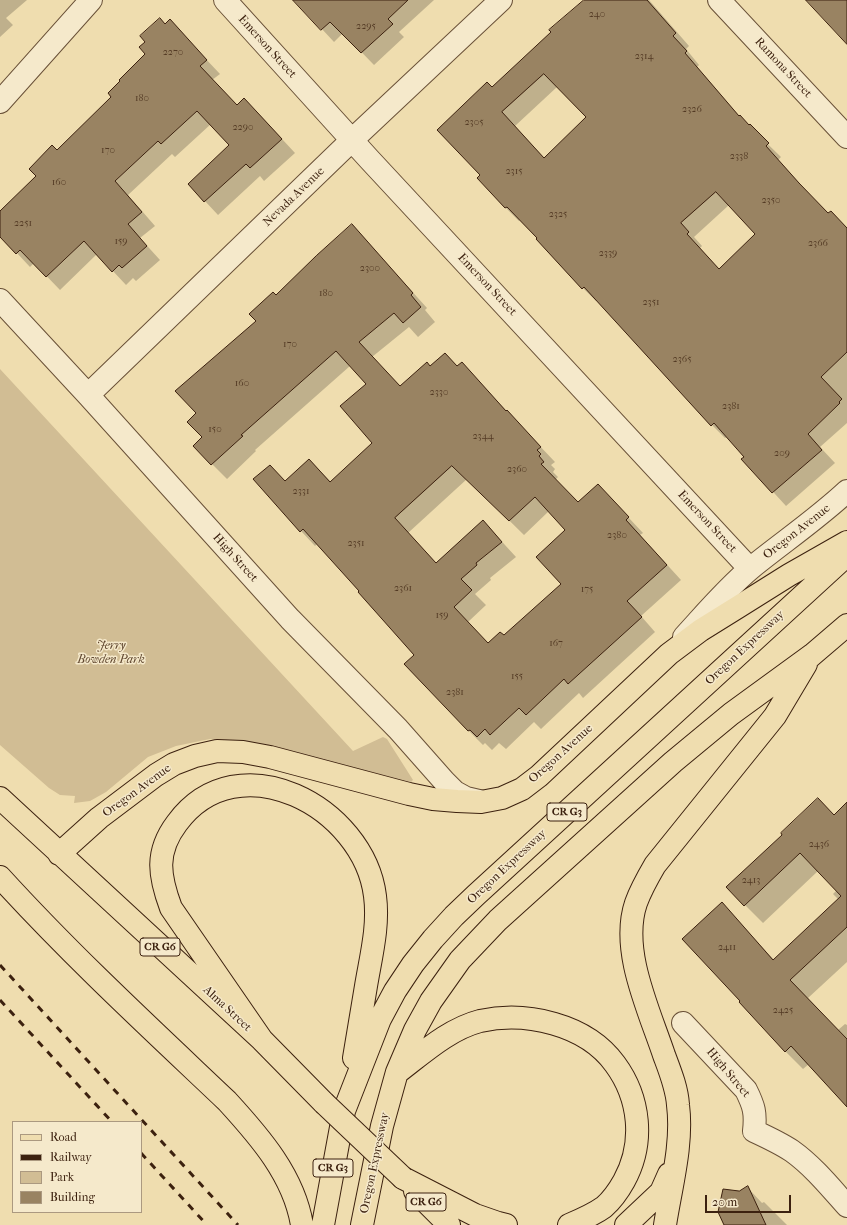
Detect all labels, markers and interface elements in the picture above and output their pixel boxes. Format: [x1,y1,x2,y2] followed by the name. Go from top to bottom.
[589,9,605,21] house number: 240
[235,12,299,82] street label: Emerson Street
[356,21,376,33] house number: 2295
[751,35,815,101] street label: Ramona Street
[163,47,183,59] house number: 2270
[635,51,653,63] house number: 2314
[135,93,149,105] house number: 180
[682,104,702,116] house number: 2326
[464,117,484,129] house number: 2305
[232,122,254,134] house number: 2290
[101,145,115,157] house number: 170
[730,151,748,163] house number: 2338
[260,164,328,230] street label: Nevada Avenue
[505,166,523,178] house number: 2315
[52,177,66,189] house number: 160
[761,195,781,207] house number: 2350
[549,209,567,221] house number: 2325
[14,218,32,230] house number: 2251
[114,236,128,248] house number: 159
[808,238,828,250] house number: 2366
[599,248,617,260] house number: 2339
[454,251,520,319] street label: Emerson Street
[360,263,380,275] house number: 2300
[319,288,333,300] house number: 180
[642,297,660,309] house number: 2351
[283,339,297,351] house number: 170
[673,354,691,366] house number: 2365
[235,378,249,390] house number: 160
[430,387,448,399] house number: 2330
[722,401,740,413] house number: 2381
[208,424,222,436] house number: 150
[472,431,494,443] house number: 2344
[774,448,790,460] house number: 209
[507,464,527,476] house number: 2360
[293,486,309,498] house number: 2331
[674,488,740,556] street label: Emerson Street
[761,501,833,563] street label: Oregon Avenue
[607,530,627,542] house number: 2380
[209,531,261,585] street label: High Street
[347,538,365,550] house number: 2351
[394,583,412,595] house number: 2361
[581,584,593,596] house number: 175
[703,608,787,688] street label: Oregon Expressway
[435,610,449,622] house number: 159
[549,638,563,650] house number: 167
[77,639,145,667] park label: Jerry Bowden Park
[511,671,523,683] house number: 155
[446,687,464,699] house number: 2381
[526,722,596,786] street label: Oregon Avenue
[100,761,174,821] street label: Oregon Avenue
[547,803,587,821] road number: CR G3
[465,827,549,907] street label: Oregon Expressway
[809,839,829,851] house number: 2436
[742,875,760,887] house number: 2413
[140,938,180,956] road number: CR G6
[718,942,736,954] house number: 2411
[200,983,254,1035] street label: Alma Street
[773,1005,793,1017] house number: 2425
[703,1045,753,1101] street label: High Street
[357,1111,393,1215] street label: Oregon Expressway
[12,1121,142,1213] legend
[50,1130,77,1144] text: Road
[50,1150,92,1164] text: Railway
[313,1159,353,1177] road number: CR G3
[50,1170,74,1184] text: Park
[707,1187,793,1213] scale bar
[50,1190,95,1204] text: Building
[406,1193,446,1211] road number: CR G6
[712,1195,737,1209] text: 20 m

